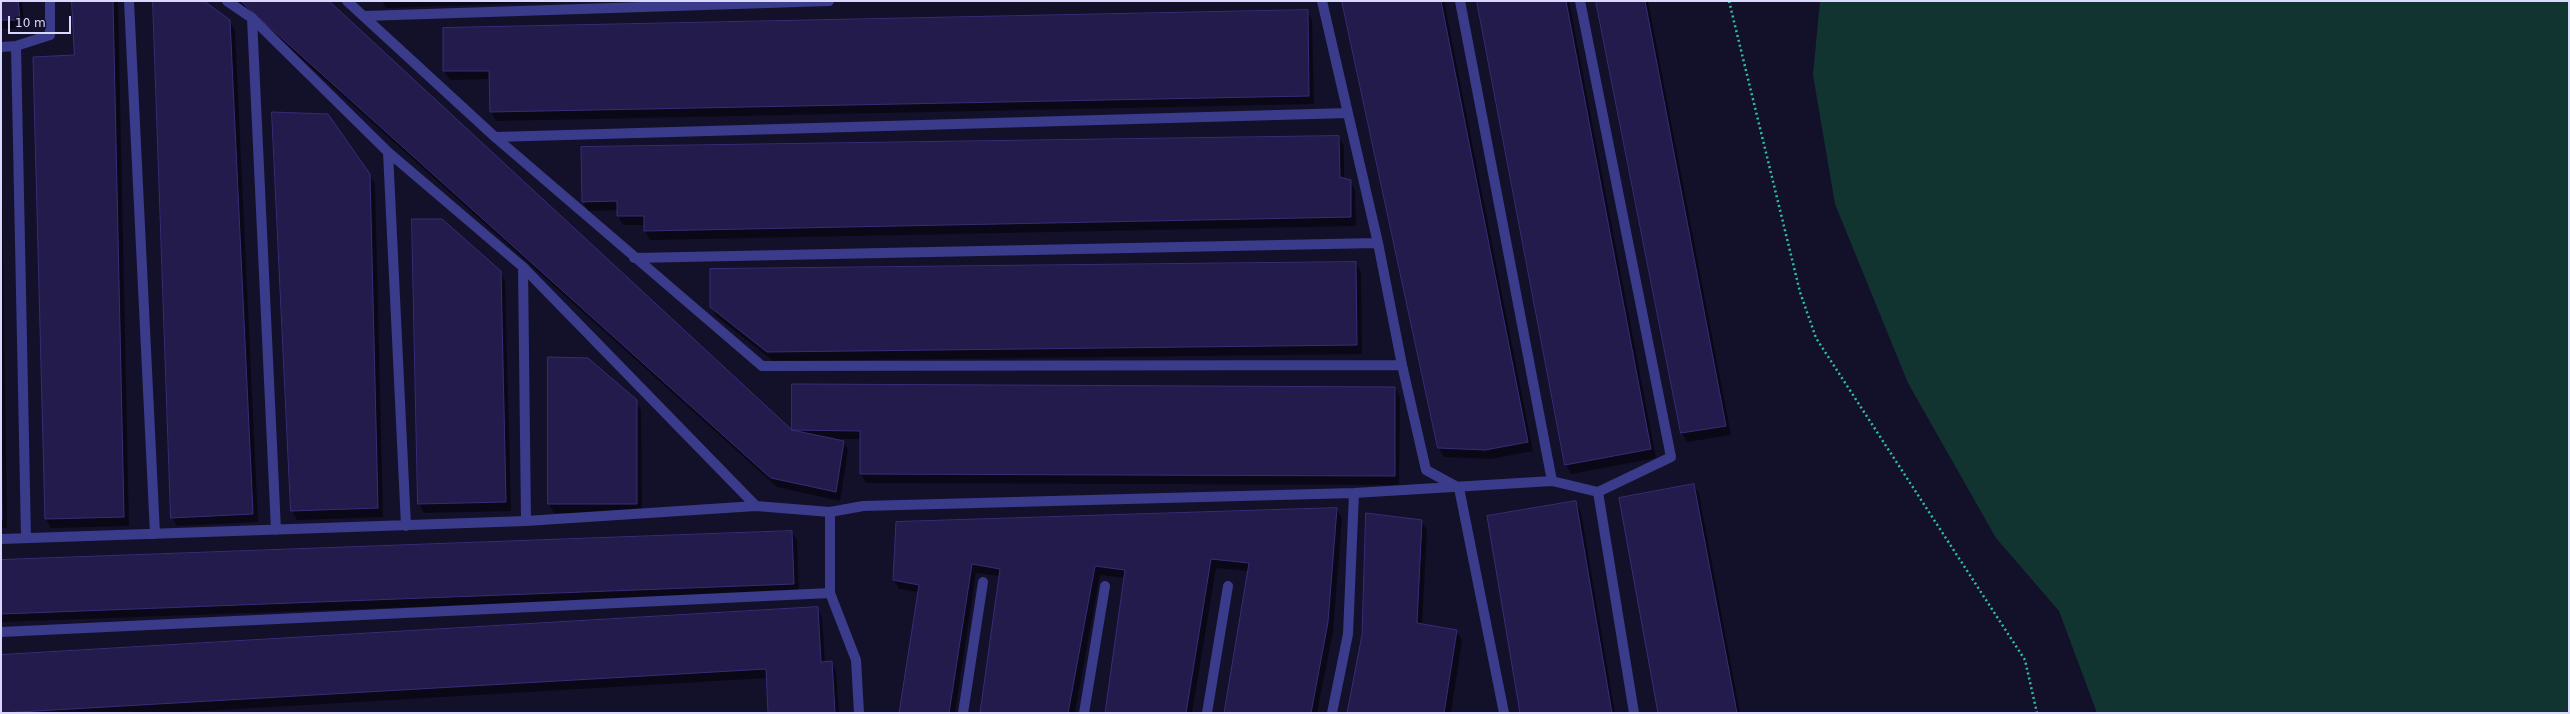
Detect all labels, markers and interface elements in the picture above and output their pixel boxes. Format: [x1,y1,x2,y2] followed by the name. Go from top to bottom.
[10,8,73,34] scale bar
[15,16,46,30] text: 10 m

